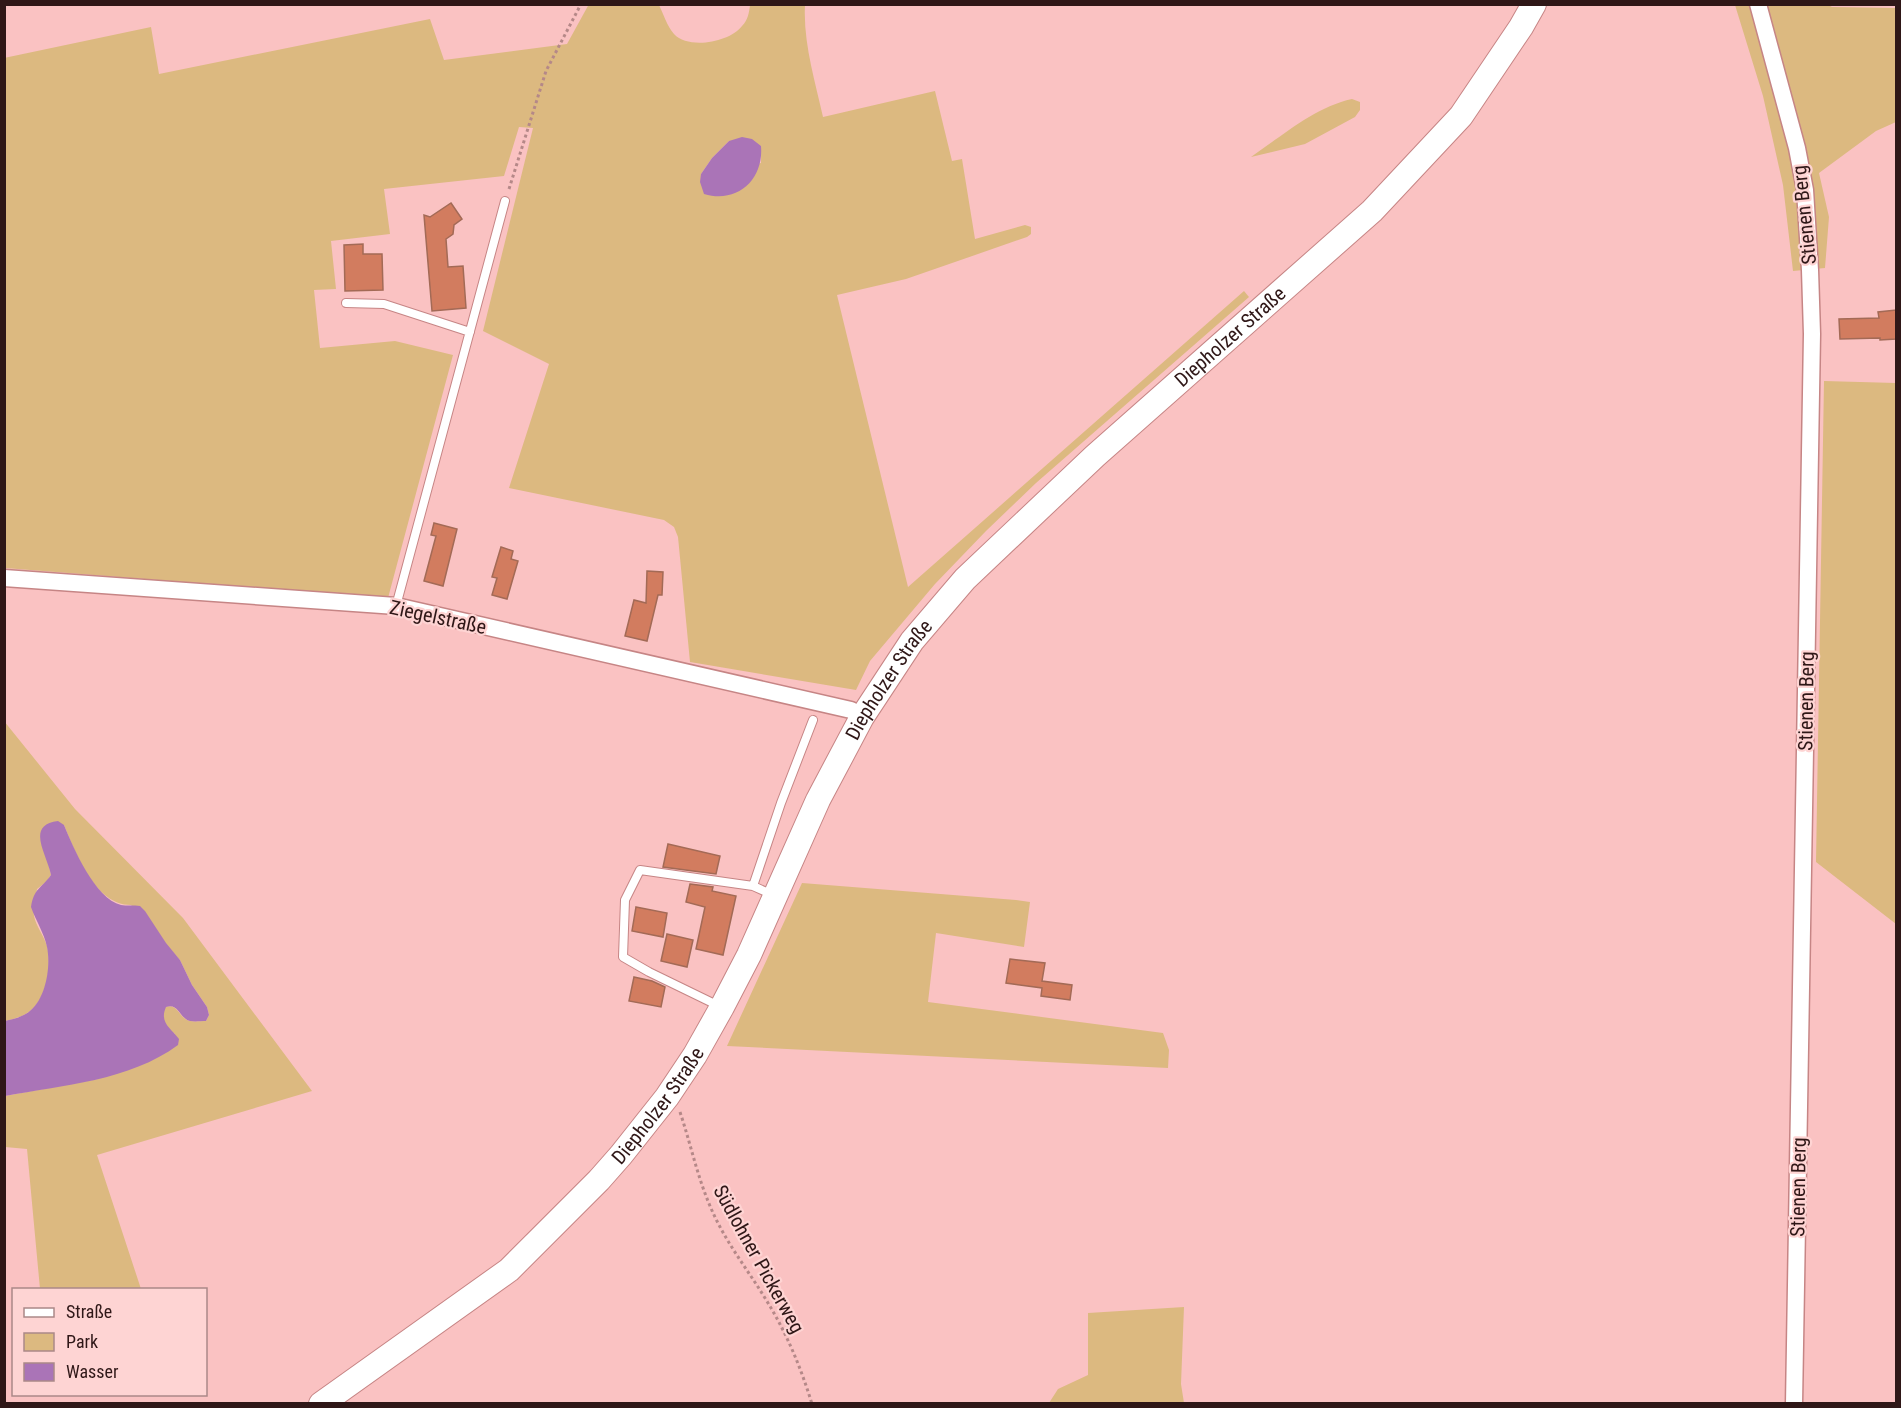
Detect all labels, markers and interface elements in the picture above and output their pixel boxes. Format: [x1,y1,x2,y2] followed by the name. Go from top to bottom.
[1787,164,1821,266] street label: Stienen Berg
[1170,281,1290,392] street label: Diepholzer Straße
[387,595,489,639] street label: Ziegelstraße
[840,614,937,744] street label: Diepholzer Straße
[1793,651,1819,751] street label: Stienen Berg
[607,1043,709,1169] street label: Diepholzer Straße
[1785,1137,1811,1237] street label: Stienen Berg
[708,1181,810,1337] street label: Südlohner Pickerweg
[12,1288,207,1396] legend
[66,1301,112,1322] text: Straße
[66,1331,98,1352] text: Park
[66,1361,119,1382] text: Wasser

